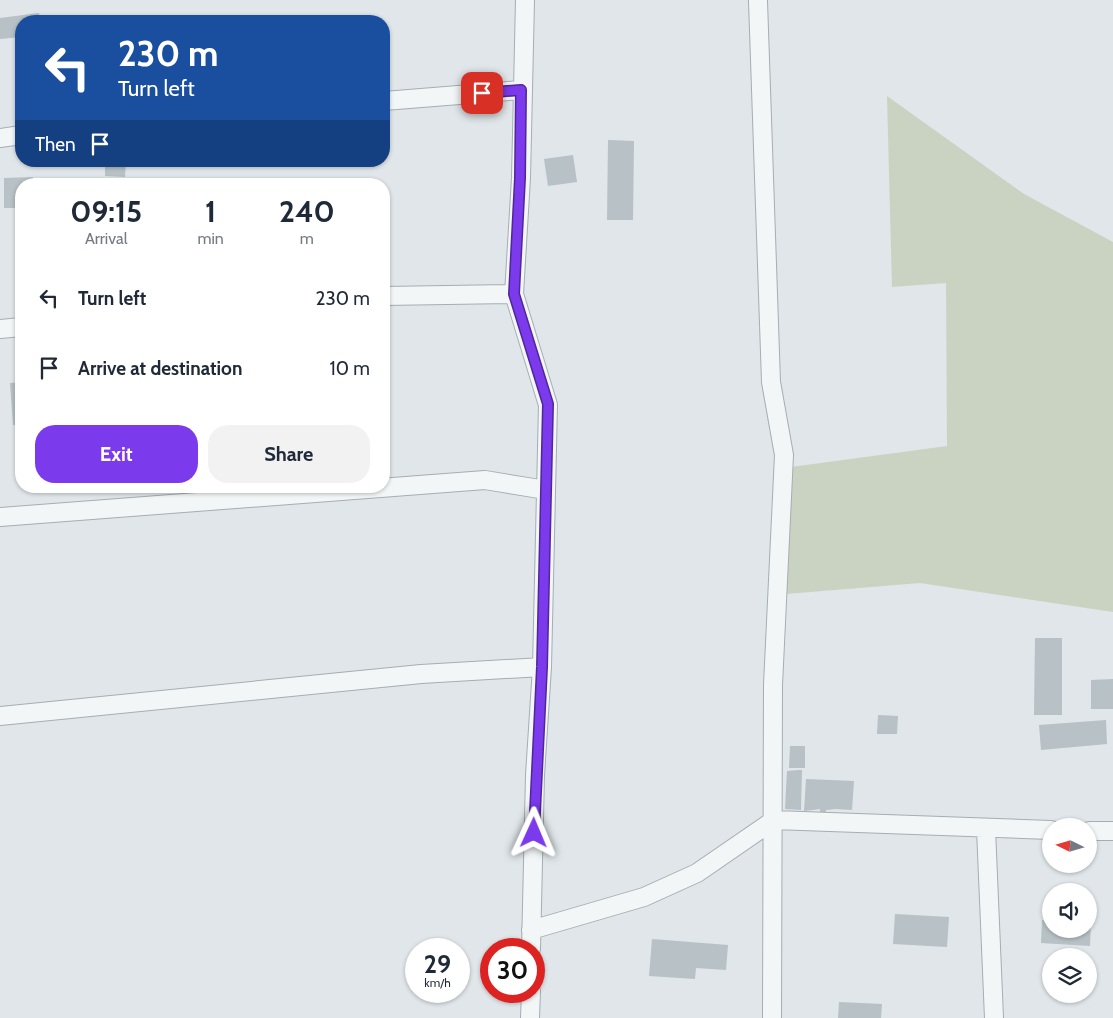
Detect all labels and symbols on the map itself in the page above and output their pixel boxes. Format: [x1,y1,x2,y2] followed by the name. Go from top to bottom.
[461,72,503,114] pin
[507,806,559,858] position arrow
[1042,818,1098,872] north arrow
[480,938,545,1003] speed limit sign: 30

